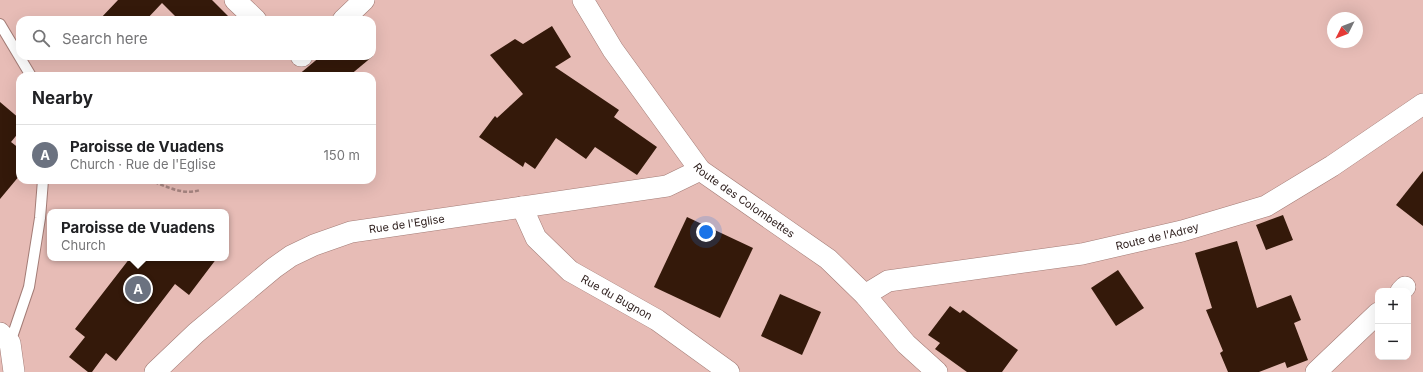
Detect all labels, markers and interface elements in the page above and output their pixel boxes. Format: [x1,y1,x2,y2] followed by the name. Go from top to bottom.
[1327,12,1363,48] north arrow
[16,16,376,60] search box
[30,27,52,49] icon: search
[62,29,148,48] text: Search here
[32,88,93,108] text: Nearby
[70,137,224,156] text: Paroisse de Vuadens
[40,147,50,163] text: A
[324,147,360,163] text: 150 m
[70,156,216,172] text: Church · Rue de l'Eglise
[690,160,798,241] street label: Route des Colombettes
[47,209,229,261] popup
[368,211,446,236] street label: Rue de l'Eglise
[61,218,215,237] text: Paroisse de Vuadens
[1114,219,1200,253] street label: Route de l'Adrey
[696,222,716,242] your location
[61,237,106,253] text: Church
[579,272,655,323] street label: Rue du Bugnon
[125,274,151,304] pin: A
[1375,288,1411,360] map controls
[1375,288,1411,324] button: +
[1375,324,1411,360] button: −

